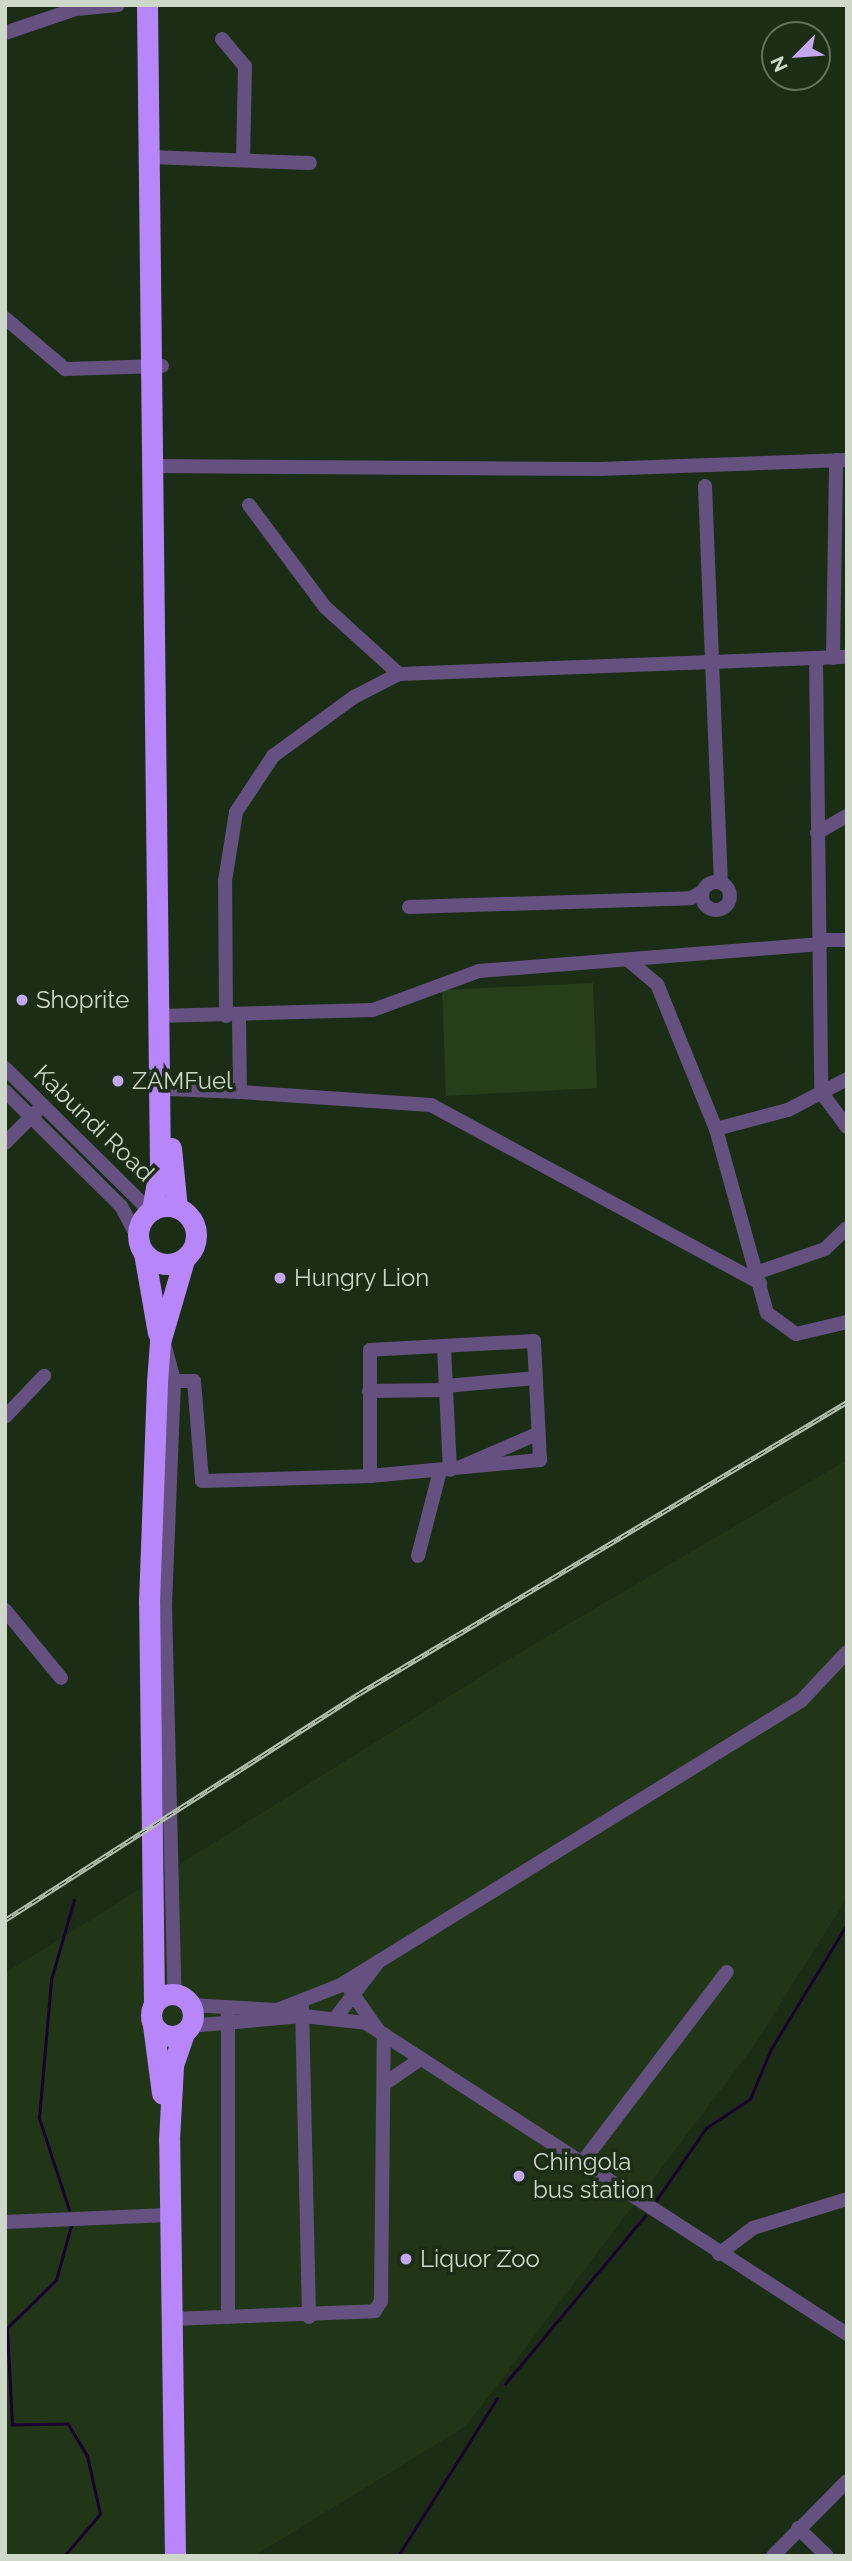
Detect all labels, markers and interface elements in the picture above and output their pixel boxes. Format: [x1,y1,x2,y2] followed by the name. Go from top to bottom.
[761,21,831,91] north arrow
[766,53,792,75] text: N
[36,986,129,1014] place label: Shoprite
[14,992,30,1008] marker: Shoprite
[28,1059,160,1187] street label: Kabundi Road
[132,1067,233,1095] place label: ZAMFuel
[110,1073,126,1089] marker: ZAMFuel
[294,1264,430,1292] place label: Hungry Lion
[272,1270,288,1286] marker: Hungry Lion
[533,2148,654,2204] place label: Chingola bus station
[511,2168,527,2184] marker: Chingola bus station
[420,2245,540,2273] place label: Liquor Zoo
[398,2251,414,2267] marker: Liquor Zoo

